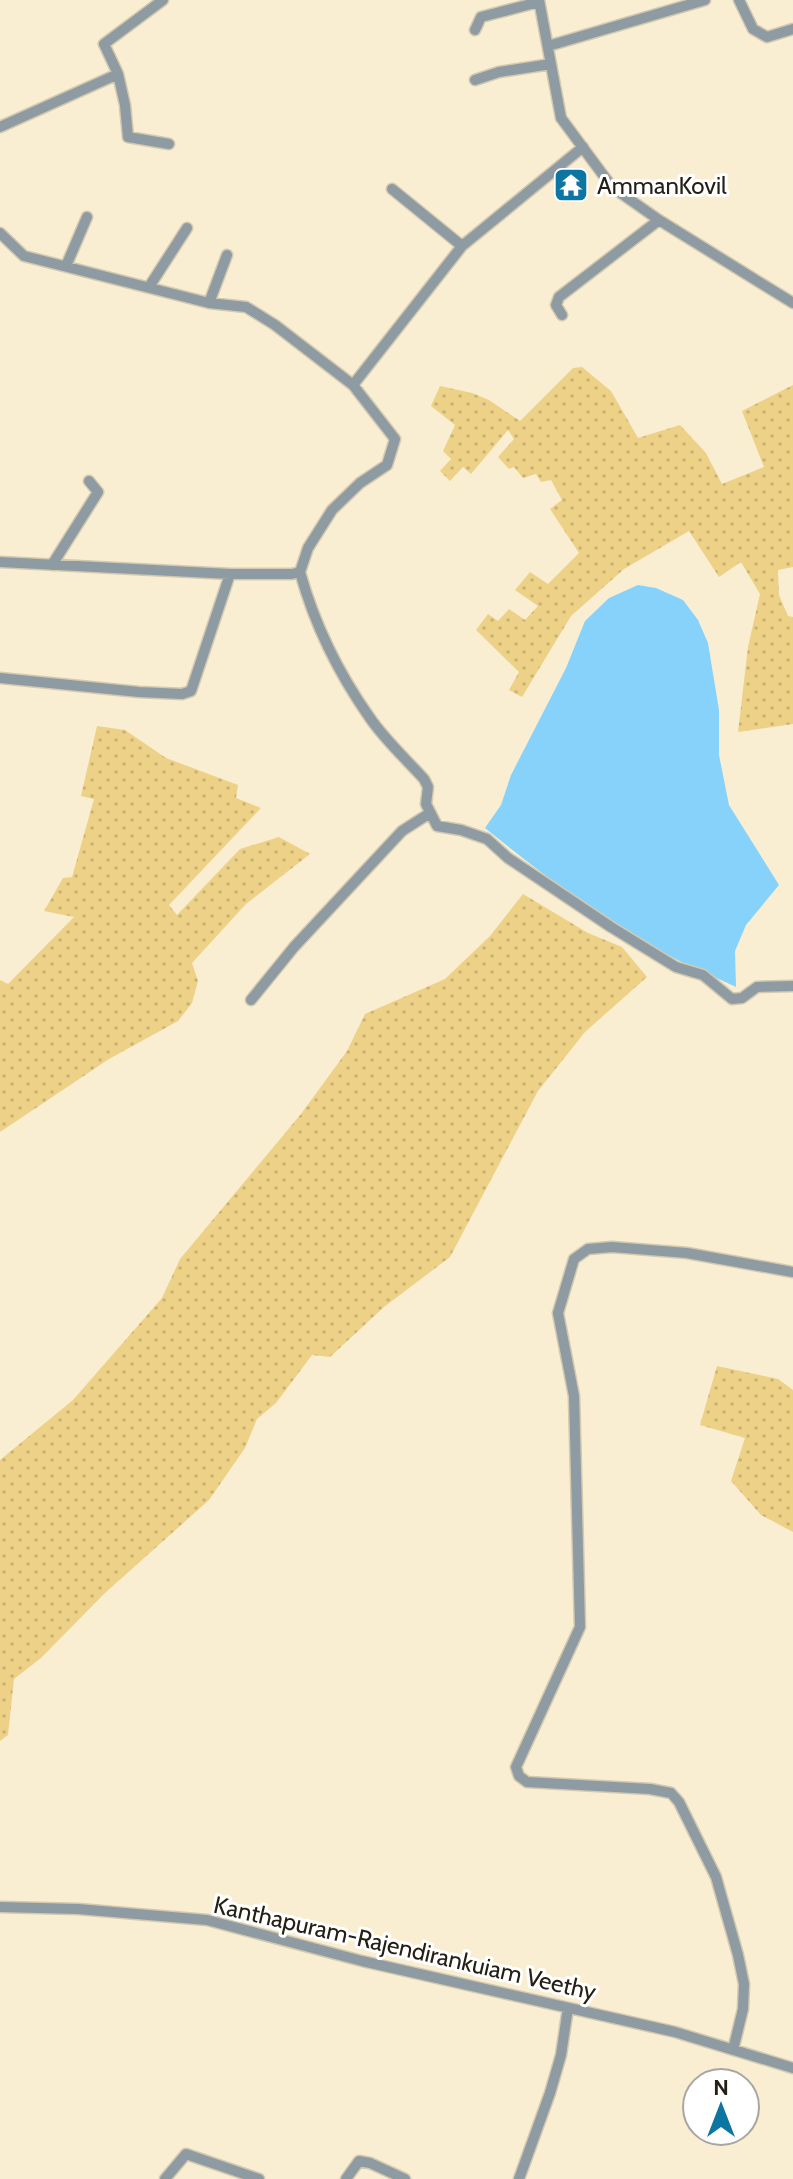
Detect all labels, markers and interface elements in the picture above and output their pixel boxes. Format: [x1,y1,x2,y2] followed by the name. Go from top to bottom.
[552,166,590,204] temple icon: AmmanKovil
[597,171,727,200] place label: AmmanKovil
[211,1890,599,2006] street label: Kanthapuram-Rajendirankuiam Veethy
[681,2067,761,2147] north arrow
[713,2074,729,2101] text: N

